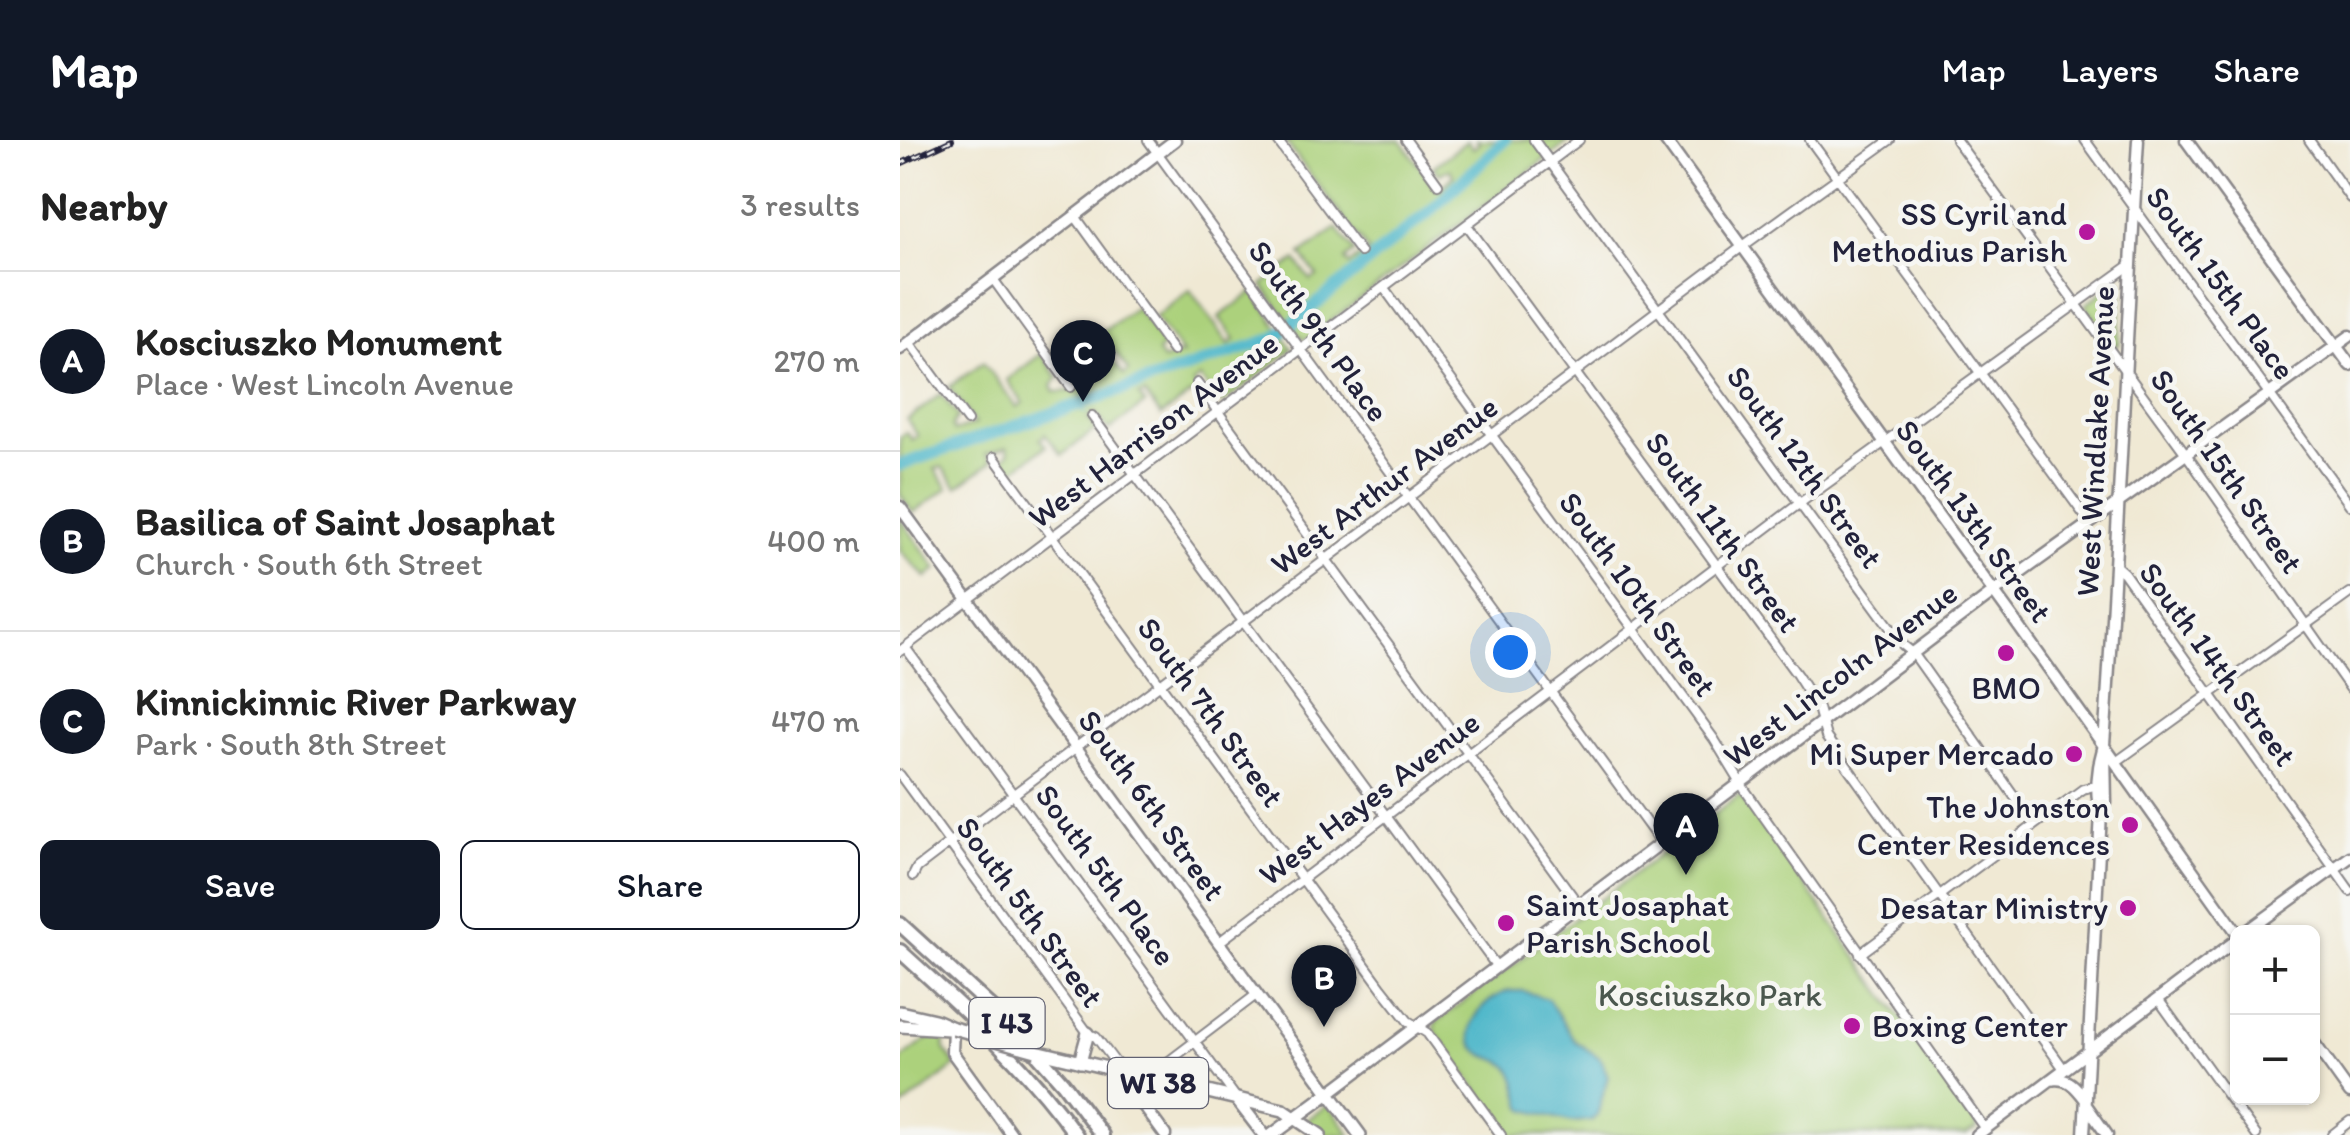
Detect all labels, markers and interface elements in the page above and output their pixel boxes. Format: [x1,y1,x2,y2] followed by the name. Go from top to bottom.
[50,41,138,99] text: Map
[1942,49,2006,91] text: Map
[2061,49,2158,91] text: Layers
[2213,49,2300,91] text: Share
[2138,179,2304,387] street label: South 15th Place
[40,180,167,231] text: Nearby
[740,186,860,224] text: 3 results
[1831,195,2067,270] place label: SS Cyril and Methodius Parish
[2076,221,2098,243] marker: SS Cyril and Methodius Parish
[1240,233,1398,429] street label: South 9th Place
[2068,285,2122,597] street label: West Windlake Avenue
[135,319,502,365] text: Kosciuszko Monument
[1050,320,1116,402] pin: C
[1021,324,1285,536] street label: West Harrison Avenue
[62,342,83,380] text: A
[773,342,860,380] text: 270 m
[1719,358,1891,576] street label: South 12th Street
[2142,362,2312,580] street label: South 15th Street
[135,365,514,403] text: Place · West Lincoln Avenue
[1263,387,1505,583] street label: West Arthur Avenue
[1888,412,2060,630] street label: South 13th Street
[1637,424,1809,640] street label: South 11th Street
[1551,484,1725,704] street label: South 10th Street
[135,499,555,545] text: Basilica of Saint Josaphat
[62,522,83,560] text: B
[767,522,860,560] text: 400 m
[135,545,483,583] text: Church · South 6th Street
[2131,554,2305,774] street label: South 14th Street
[1715,574,1965,774] street label: West Lincoln Avenue
[1130,610,1292,814] street label: South 7th Street
[1485,627,1536,678] your location
[1995,642,2017,664] marker: BMO
[1971,669,2041,707] place label: BMO
[135,679,576,725] text: Kinnickinnic River Parkway
[62,702,83,740] text: C
[771,702,860,740] text: 470 m
[1070,702,1234,908] street label: South 6th Street
[1251,703,1487,893] street label: West Hayes Avenue
[135,725,447,763] text: Park · South 8th Street
[1809,735,2054,773] place label: Mi Super Mercado
[2063,743,2085,765] marker: Mi Super Mercado
[1027,777,1185,973] street label: South 5th Place
[1857,788,2110,863] place label: The Johnston Center Residences
[1654,792,1718,875] pin: A
[948,809,1112,1015] street label: South 5th Street
[2119,814,2141,836] marker: The Johnston Center Residences
[40,840,440,930] button: Save
[460,840,860,930] button: Share
[1526,886,1729,961] place label: Saint Josaphat Parish School
[1879,889,2108,927] place label: Desatar Ministry
[2117,897,2139,919] marker: Desatar Ministry
[1495,912,1517,934] marker: Saint Josaphat Parish School
[2230,925,2320,1105] map controls
[2230,925,2320,1015] button: +
[1292,944,1356,1027] pin: B
[1598,976,1822,1014] park label: Kosciuszko Park
[970,998,1044,1048] road number: I 43
[1872,1007,2068,1045] place label: Boxing Center
[1841,1015,1863,1037] marker: Boxing Center
[2230,1015,2320,1105] button: −
[1108,1058,1208,1108] road number: WI 38

